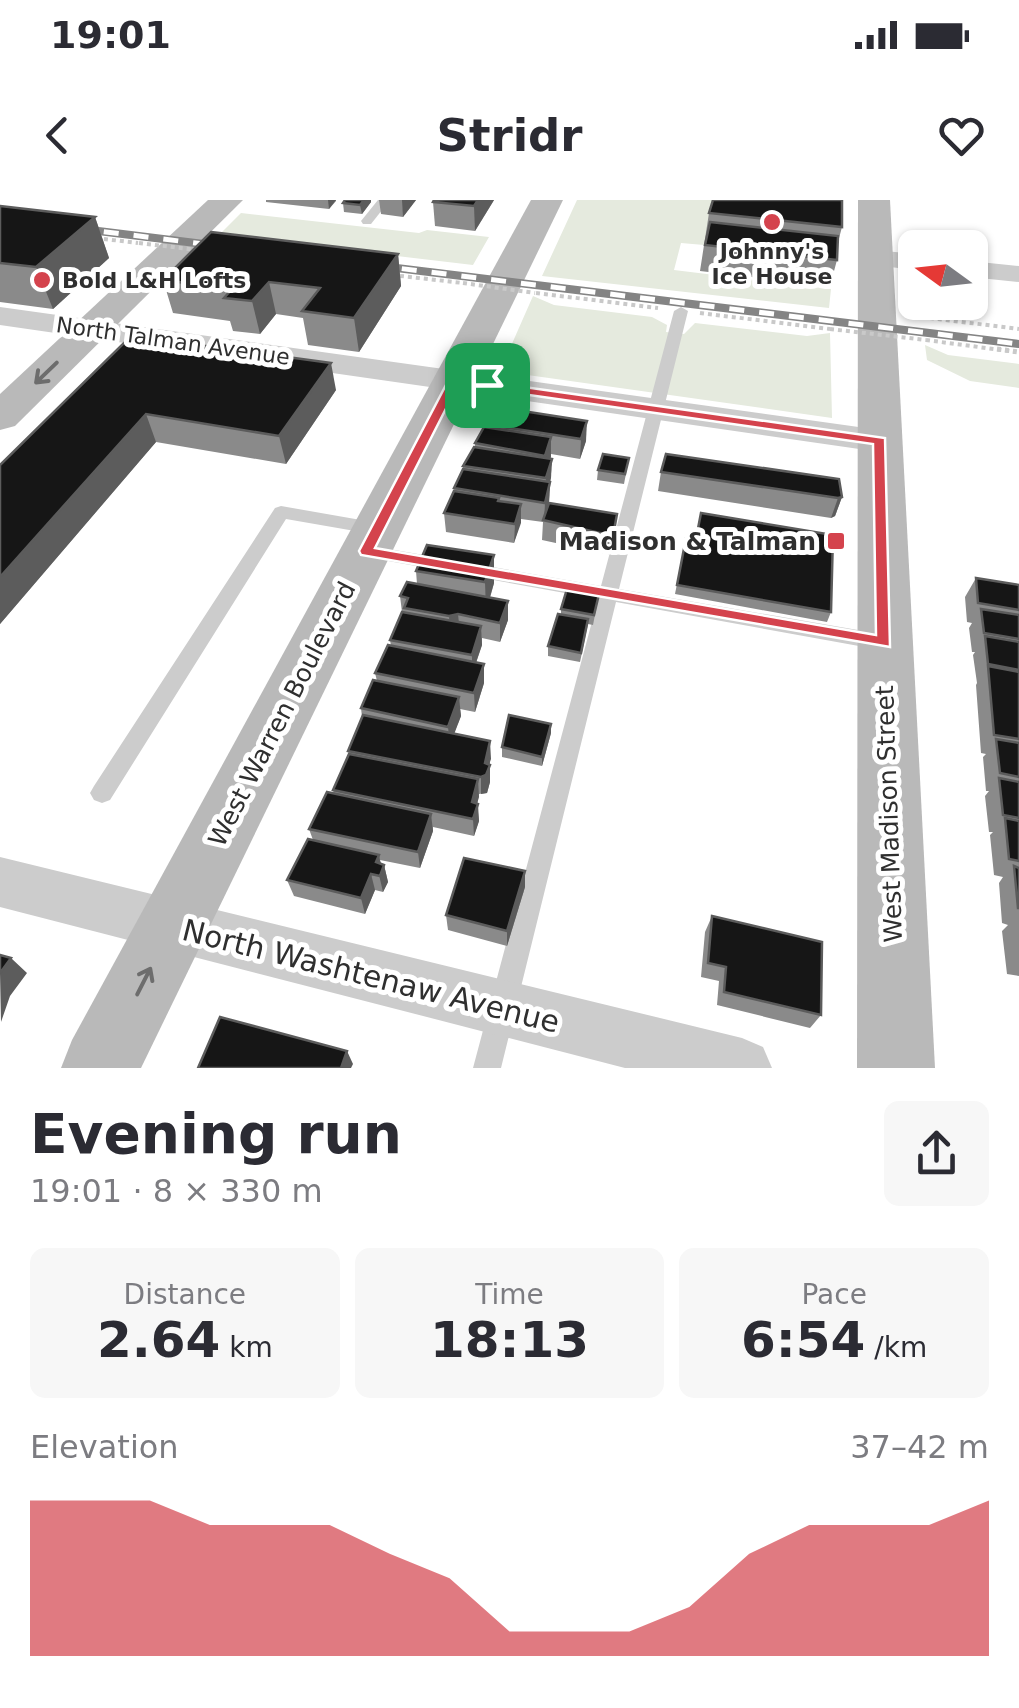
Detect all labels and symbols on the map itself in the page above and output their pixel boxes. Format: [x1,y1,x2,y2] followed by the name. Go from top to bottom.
[761,211,783,233] marker: Johnny's Ice House
[898,230,988,320] north arrow
[711,239,833,289] place label: Johnny's Ice House
[62,268,246,293] place label: Bold L&H Lofts
[31,269,53,291] marker: Bold L&H Lofts
[55,312,291,370] street label: North Talman Avenue
[445,343,530,428] pin
[34,361,59,384] one-way arrow
[559,527,816,556] place label: Madison & Talman
[825,530,847,552] marker: Madison & Talman
[203,577,361,851] street label: West Warren Boulevard
[870,685,908,943] street label: West Madison Street
[179,912,563,1040] street label: North Washtenaw Avenue
[135,967,154,997] one-way arrow

